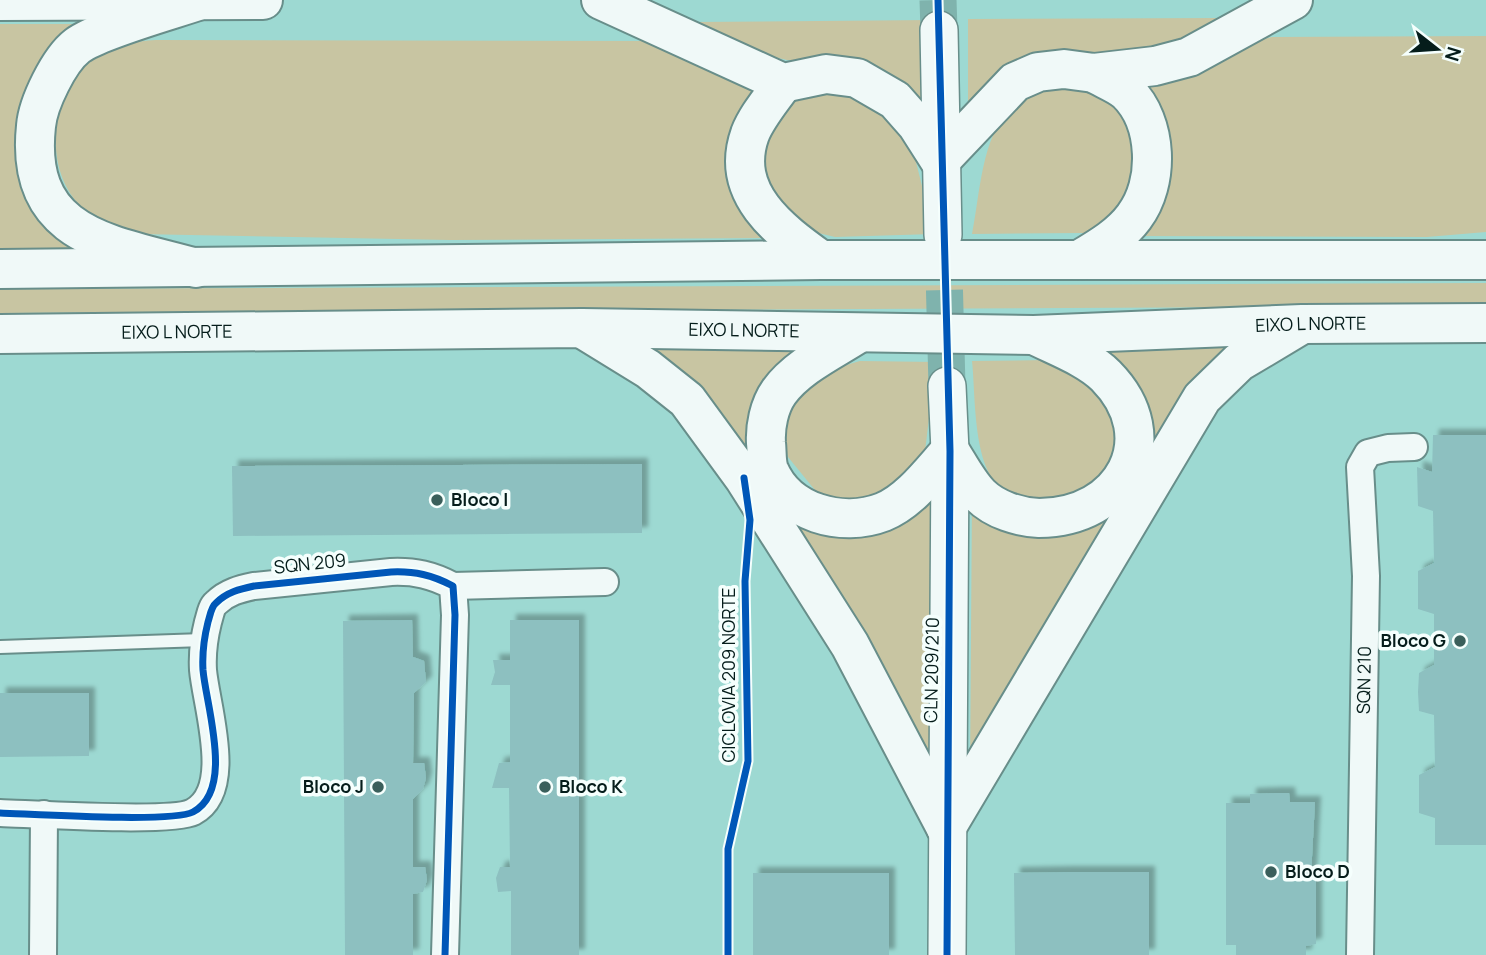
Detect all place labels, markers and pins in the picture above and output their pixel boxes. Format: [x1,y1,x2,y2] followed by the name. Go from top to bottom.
[451,487,508,511] place label: Bloco I
[429,492,445,508] marker: Bloco I
[1380,628,1446,652] place label: Bloco G
[1452,633,1468,649] marker: Bloco G
[303,774,364,798] place label: Bloco J
[559,774,623,798] place label: Bloco K
[370,779,386,795] marker: Bloco J
[537,779,553,795] marker: Bloco K
[1285,859,1350,883] place label: Bloco D
[1263,864,1279,880] marker: Bloco D

